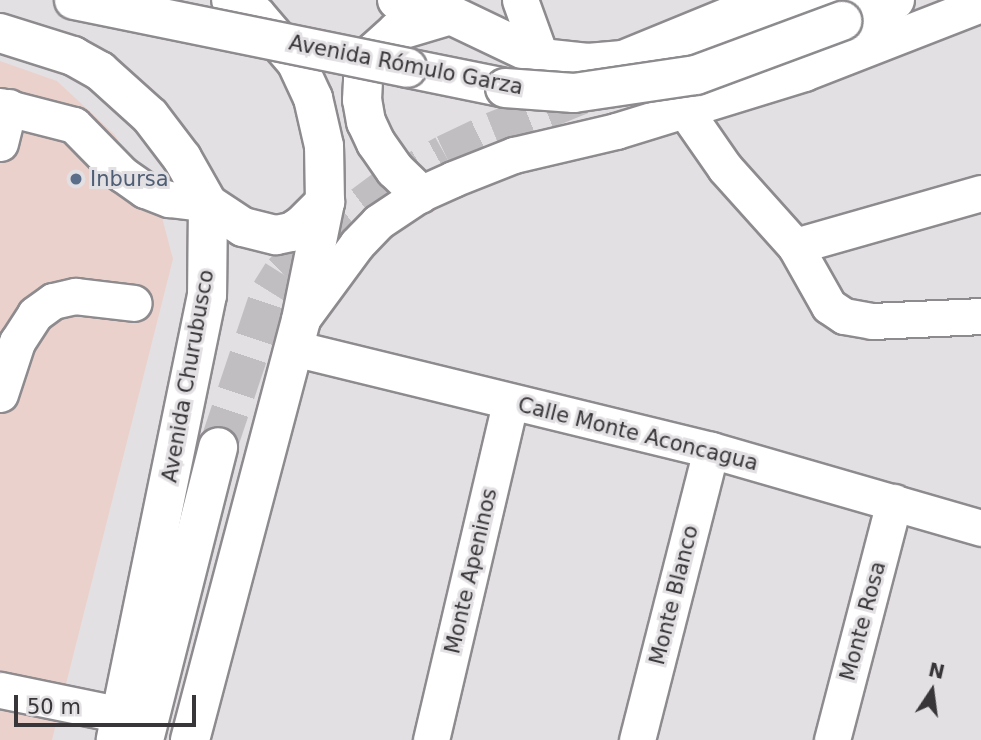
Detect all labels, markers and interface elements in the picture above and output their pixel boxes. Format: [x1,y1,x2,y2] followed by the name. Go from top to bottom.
[287,30,525,100] street label: Avenida Rómulo Garza
[90,166,169,192] place label: Inbursa
[68,171,84,187] marker: Inbursa
[157,268,219,484] street label: Avenida Churubusco
[515,392,761,476] street label: Calle Monte Aconcagua
[440,486,502,656] street label: Monte Apeninos
[644,523,704,667] street label: Monte Blanco
[835,559,891,683] street label: Monte Rosa
[897,656,967,726] north arrow
[927,658,947,683] text: N
[18,680,200,724] scale bar
[27,695,81,719] text: 50 m

